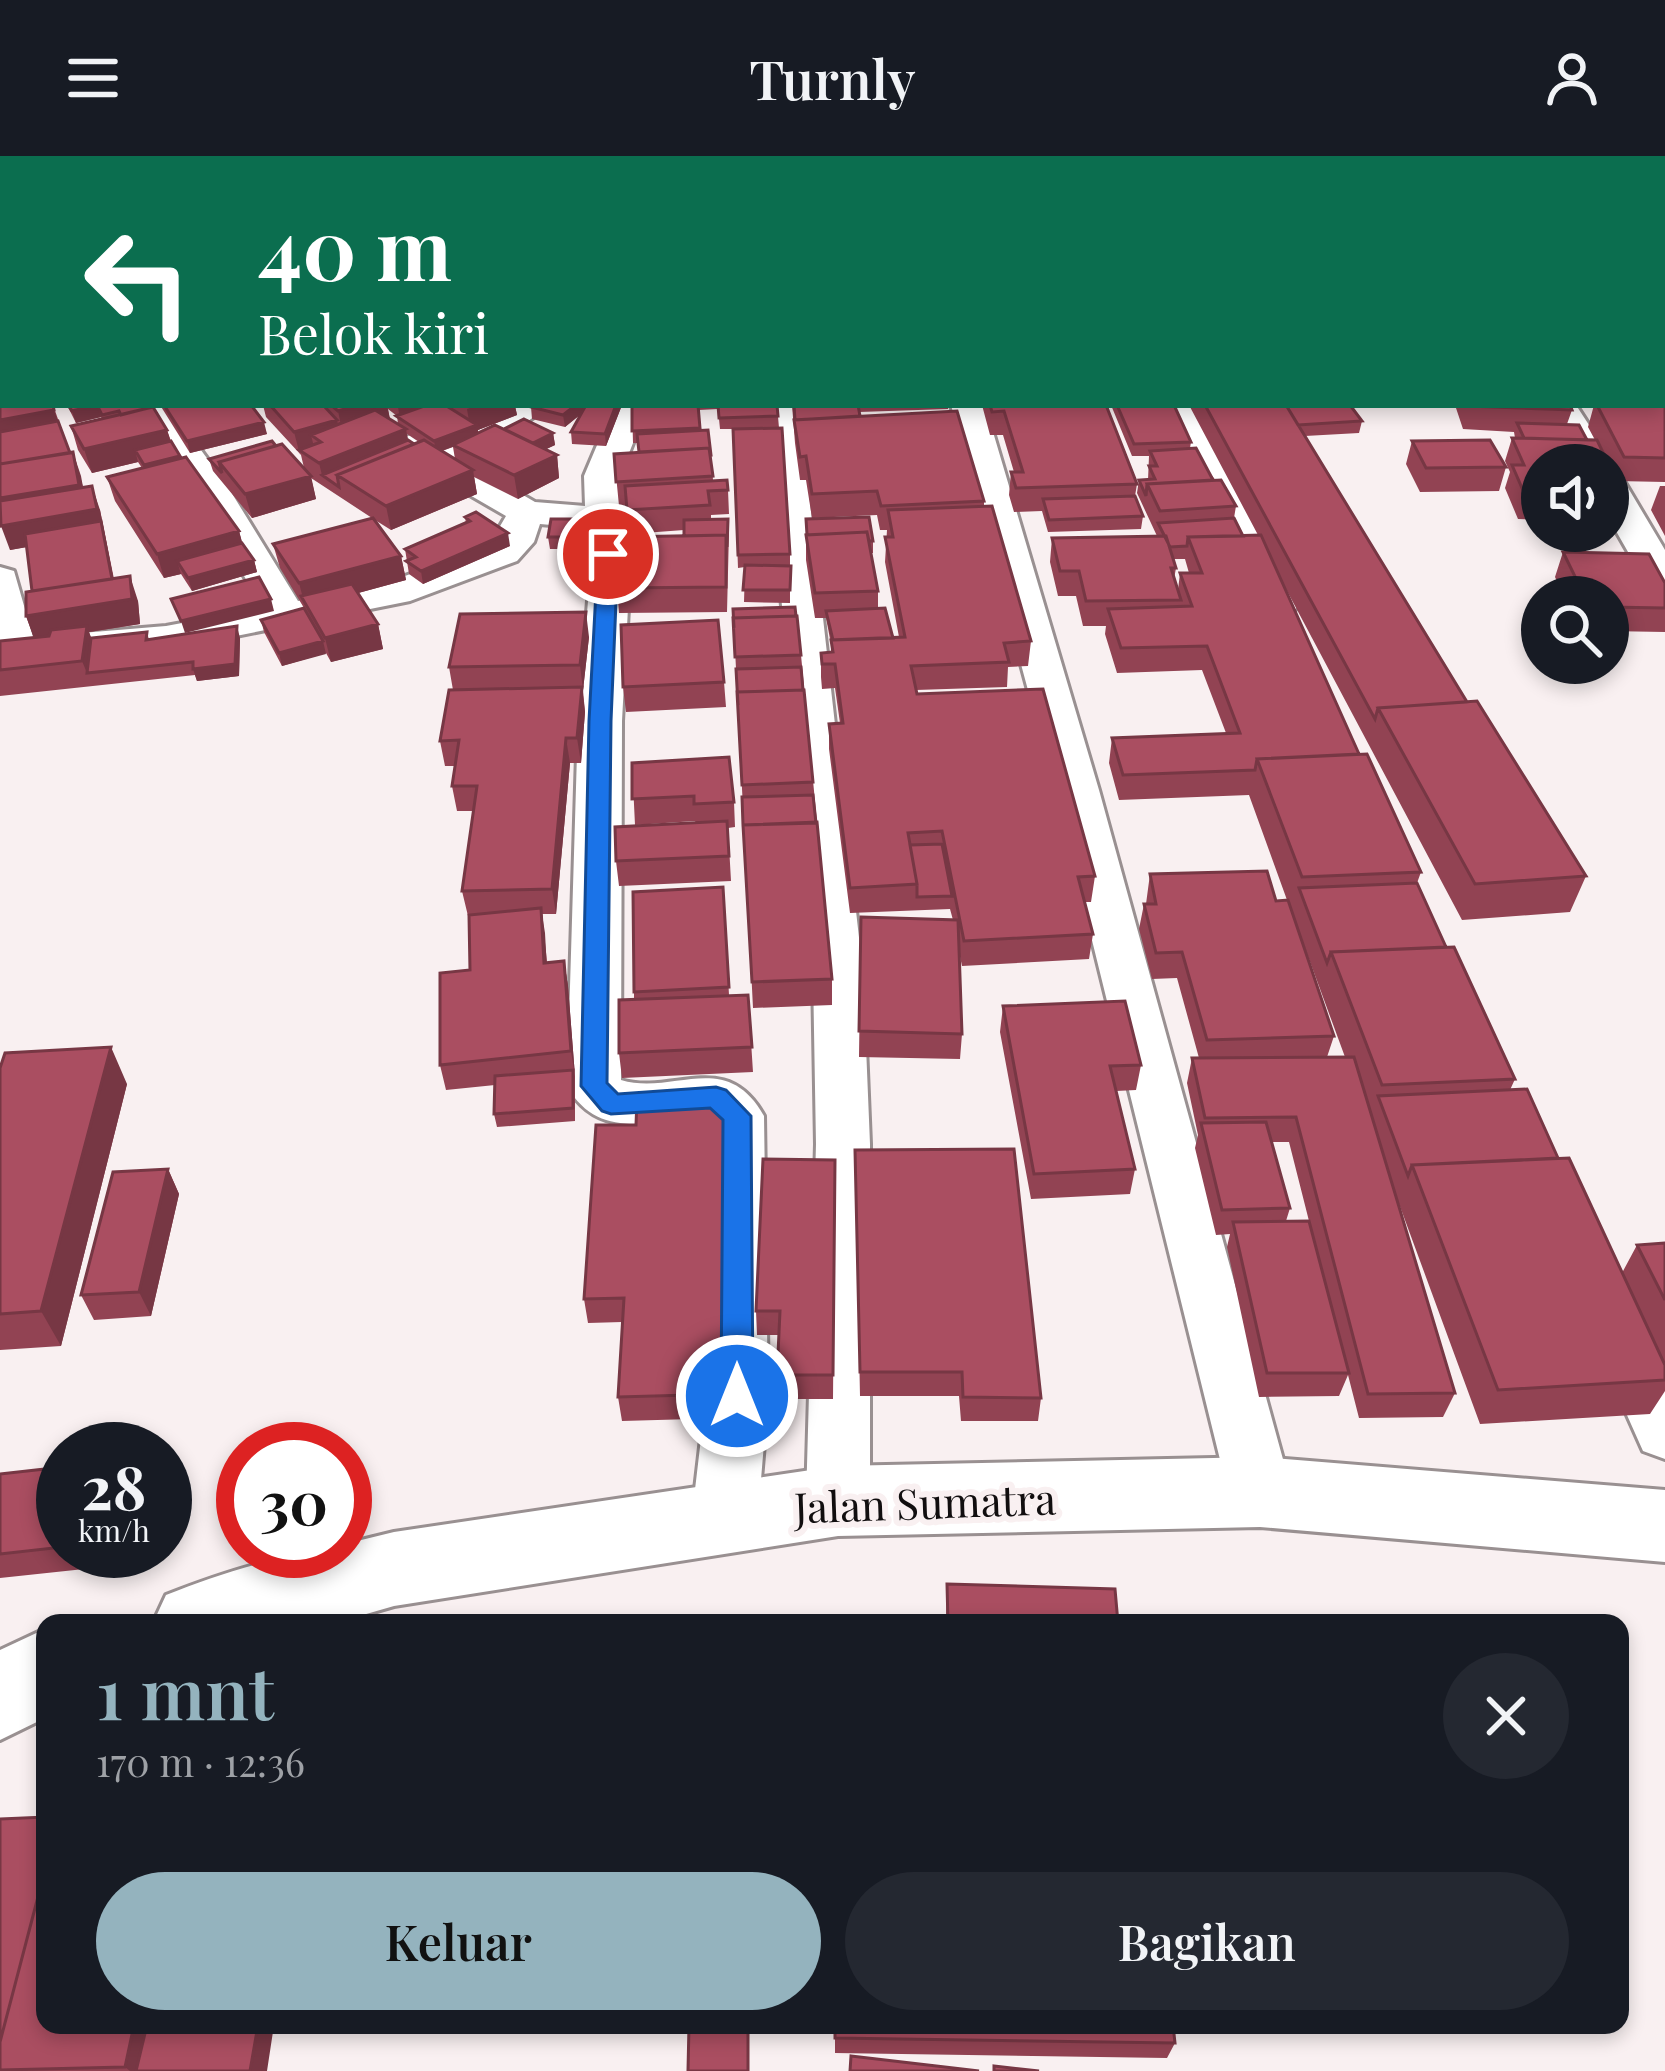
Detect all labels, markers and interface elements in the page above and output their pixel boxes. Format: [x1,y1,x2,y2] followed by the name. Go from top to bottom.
[749,42,916,114] text: Turnly
[60,45,126,111] icon: menu
[1539,45,1605,111] icon: person
[258,190,452,302] text: 40 m
[60,204,216,360] icon: left
[258,297,489,369] text: Belok kiri
[1521,444,1629,684] map controls
[1521,444,1629,552] button: sound
[557,503,659,605] pin
[575,521,641,587] icon: arrive
[1521,576,1629,684] button: search
[674,1333,800,1459] position arrow
[216,1422,372,1578] speed limit sign: 30
[81,1445,147,1525] text: 28
[792,1469,1057,1535] street label: Jalan Sumatra
[78,1510,150,1550] text: km/h
[96,1642,274,1738] text: 1 mnt
[1443,1653,1569,1779] button: close
[96,1735,305,1787] text: 170 m · 12:36
[96,1872,821,2010] button: Keluar
[845,1872,1569,2010] button: Bagikan

